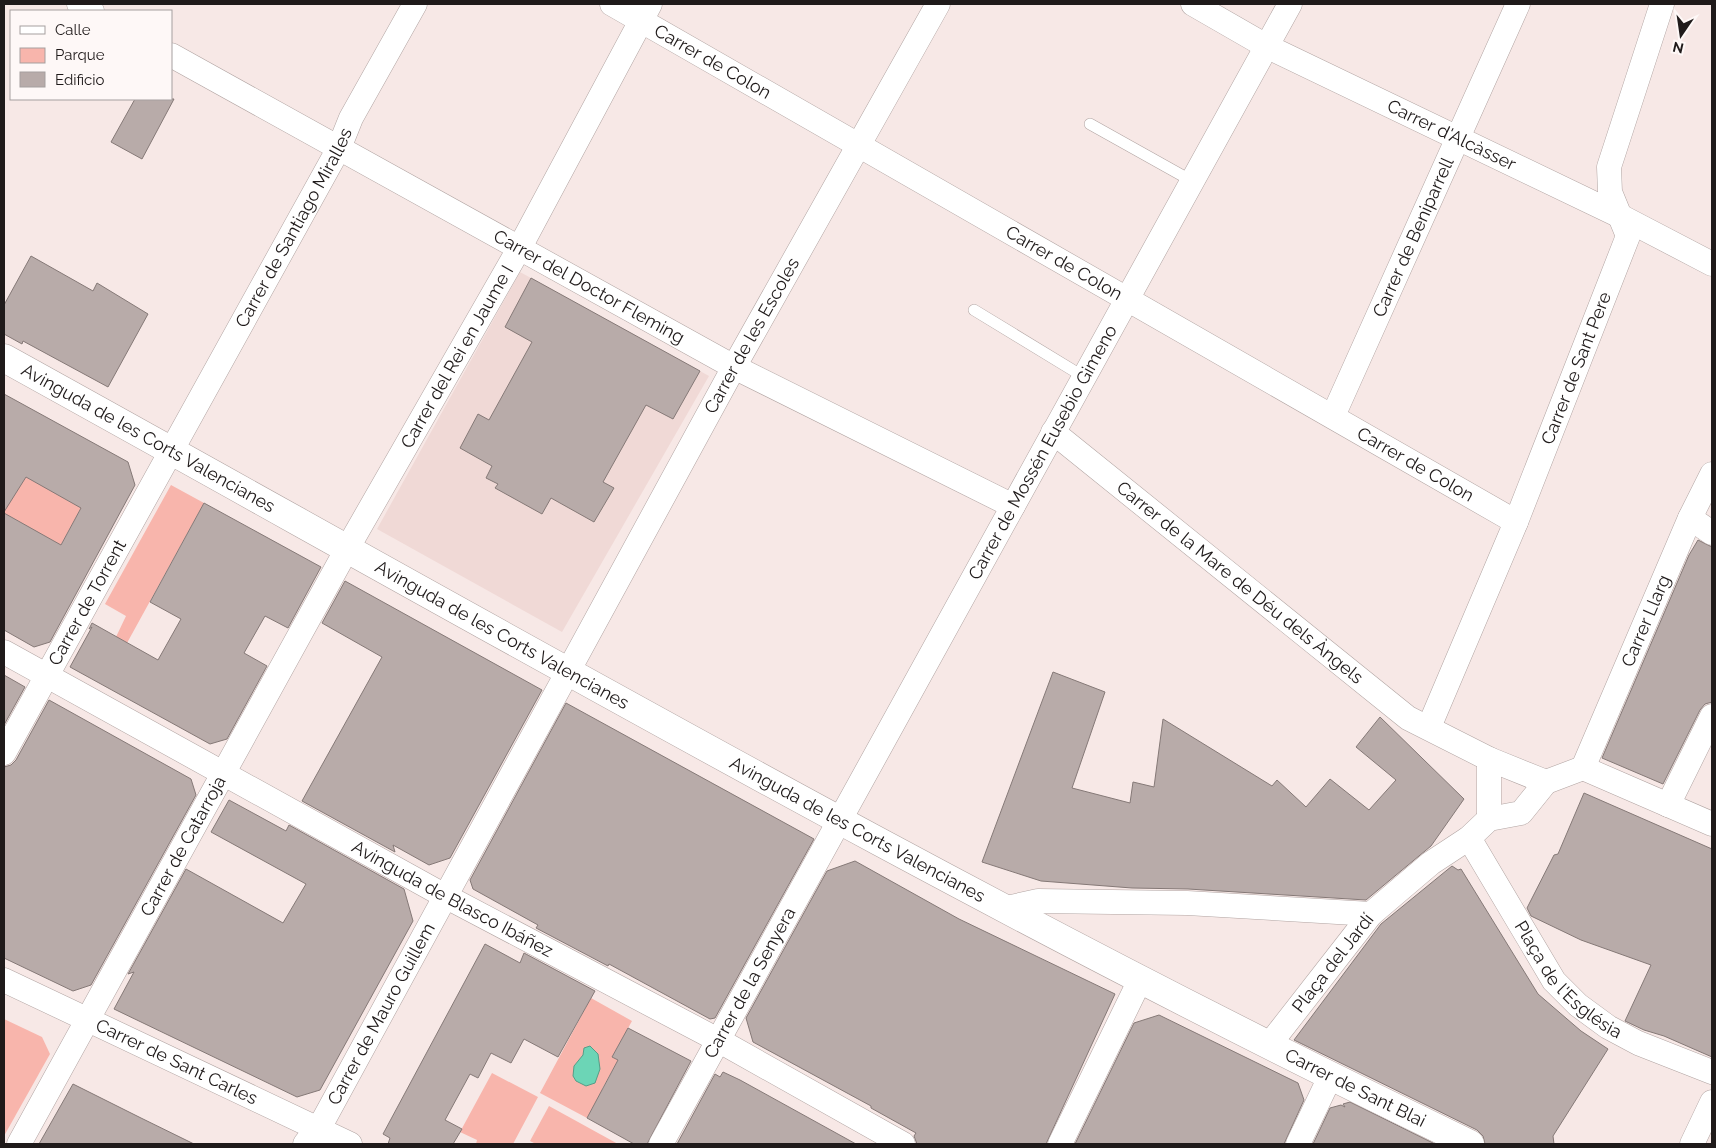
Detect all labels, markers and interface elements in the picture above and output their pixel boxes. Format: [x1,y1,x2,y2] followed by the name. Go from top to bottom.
[10,10,172,100] legend
[1656,10,1706,60] north arrow
[651,20,775,103] street label: Carrer de Colon
[55,21,91,39] text: Calle
[1671,39,1685,57] text: N
[55,46,105,64] text: Parque
[55,71,105,89] text: Edificio
[1384,95,1520,175] street label: Carrer d'Alcàsser
[231,125,356,331] street label: Carrer de Santiago Miralles
[1368,154,1458,320] street label: Carrer de Beniparrell
[1002,221,1126,304] street label: Carrer de Colon
[490,225,689,348] street label: Carrer del Doctor Fleming
[700,254,803,417] street label: Carrer de les Escoles
[396,261,517,452] street label: Carrer del Rei en Jaume I
[1537,288,1615,447] street label: Carrer de Sant Pere
[964,321,1121,583] street label: Carrer de Mossén Eusebio Gimeno
[18,359,279,517] street label: Avinguda de les Corts Valencianes
[1354,422,1478,506] street label: Carrer de Colon
[1113,477,1368,688] street label: Carrer de la Mare de Déu dels Àngels
[44,536,130,669] street label: Carrer de Torrent
[372,556,633,713] street label: Avinguda de les Corts Valencianes
[1617,572,1674,670] street label: Carrer Llarg
[726,752,989,906] street label: Avinguda de les Corts Valencianes
[136,772,230,920] street label: Carrer de Catarroja
[349,836,557,961] street label: Avinguda de Blasco Ibáñez
[699,904,800,1062] street label: Carrer de la Senyera
[1287,909,1378,1016] street label: Plaça del Jardí
[1511,917,1626,1043] street label: Plaça de l'Església
[323,919,439,1108] street label: Carrer de Mauro Guillem
[93,1014,261,1109] street label: Carrer de Sant Carles
[1282,1044,1429,1131] street label: Carrer de Sant Blai

